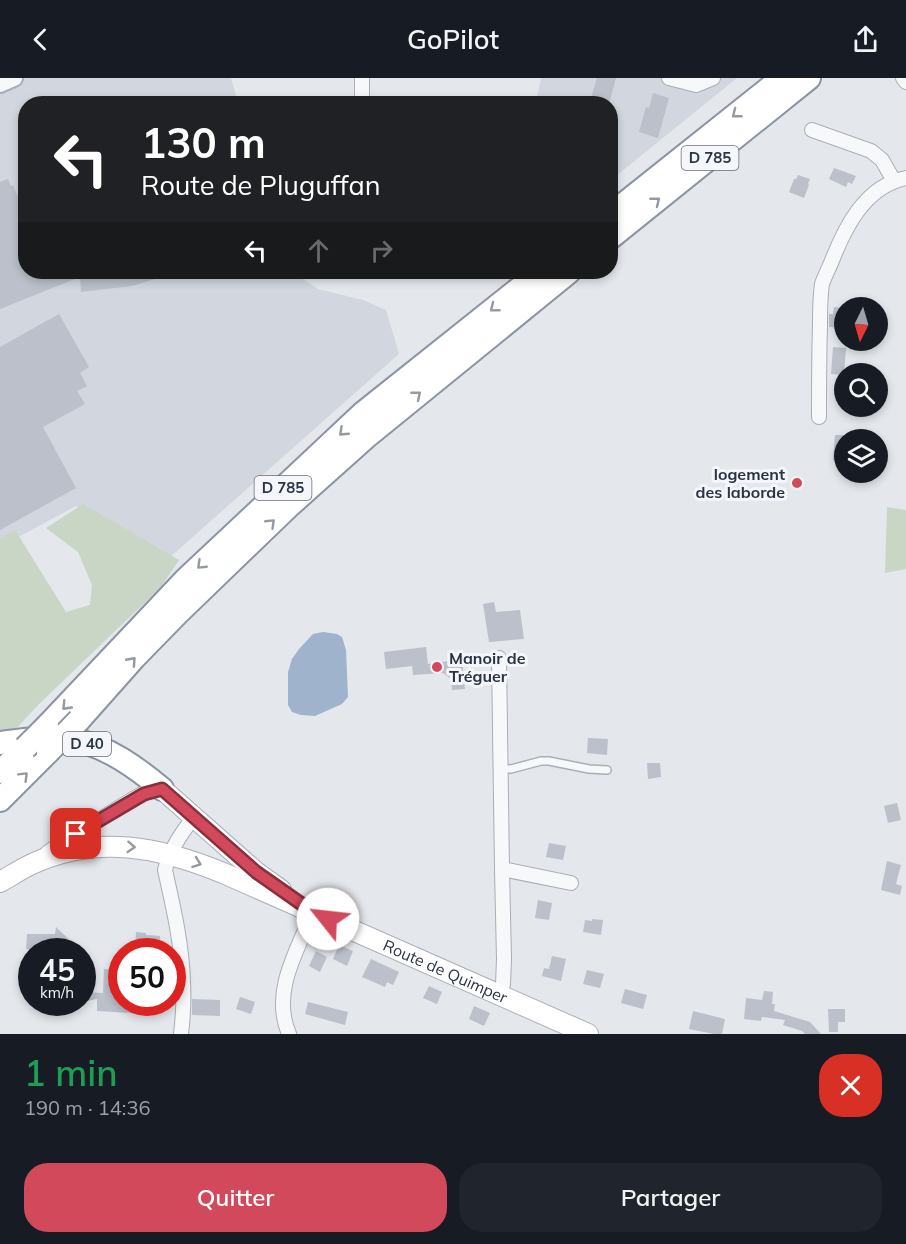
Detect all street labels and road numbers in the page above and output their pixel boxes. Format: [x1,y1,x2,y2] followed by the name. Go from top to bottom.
[682,146,738,170] road number: D 785
[254,476,312,500] road number: D 785
[63,732,111,756] road number: D 40
[380,935,511,1007] street label: Route de Quimper

